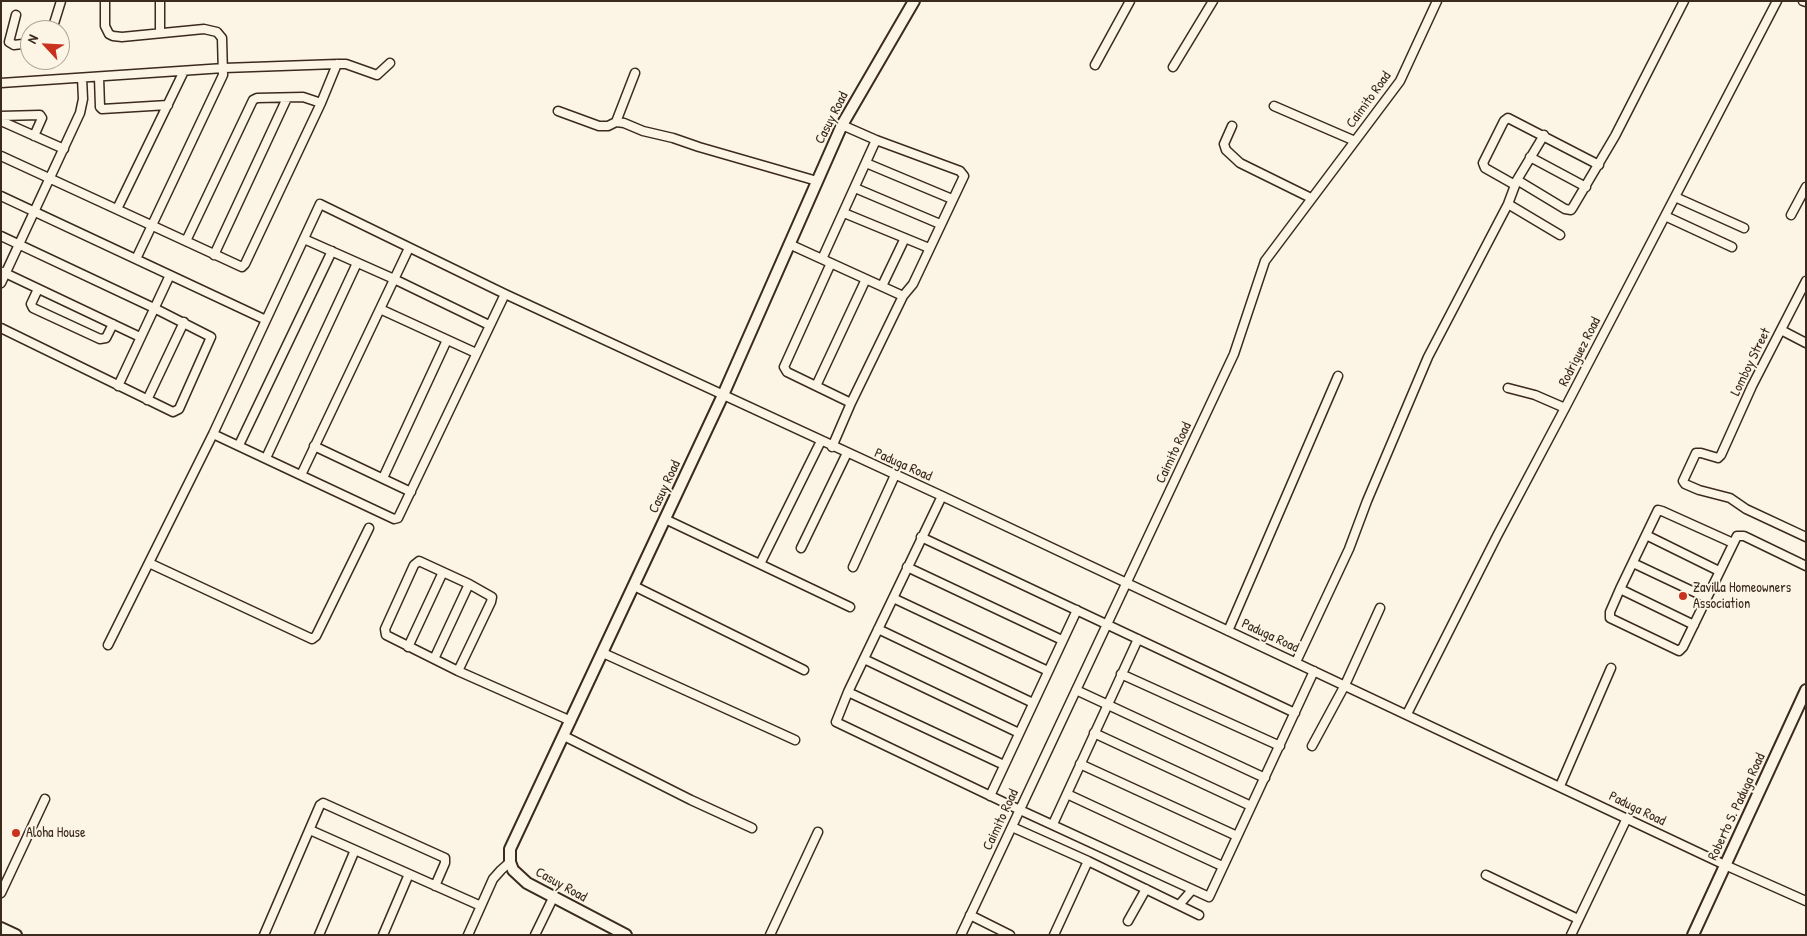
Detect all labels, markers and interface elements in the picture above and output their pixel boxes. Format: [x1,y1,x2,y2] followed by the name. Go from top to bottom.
[20,20,70,70] north arrow
[22,31,42,46] text: N
[1343,69,1395,131] street label: Caimito Road
[812,89,852,147] street label: Casuy Road
[1555,315,1605,389] street label: Rodriguez Road
[1727,325,1775,399] street label: Lomboy Street
[1153,420,1195,486] street label: Caimito Road
[872,445,934,485] street label: Paduga Road
[646,458,684,516] street label: Casuy Road
[1693,580,1791,612] place label: Zavilla Homeowners Association
[1677,590,1689,602] marker: Zavilla Homeowners Association
[1239,615,1301,657] street label: Paduga Road
[1705,751,1769,863] street label: Roberto S. Paduga Road
[980,787,1022,853] street label: Caimito Road
[1606,788,1668,830] street label: Paduga Road
[26,825,86,841] place label: Aloha House
[10,827,22,839] marker: Aloha House
[532,864,590,906] street label: Casuy Road

